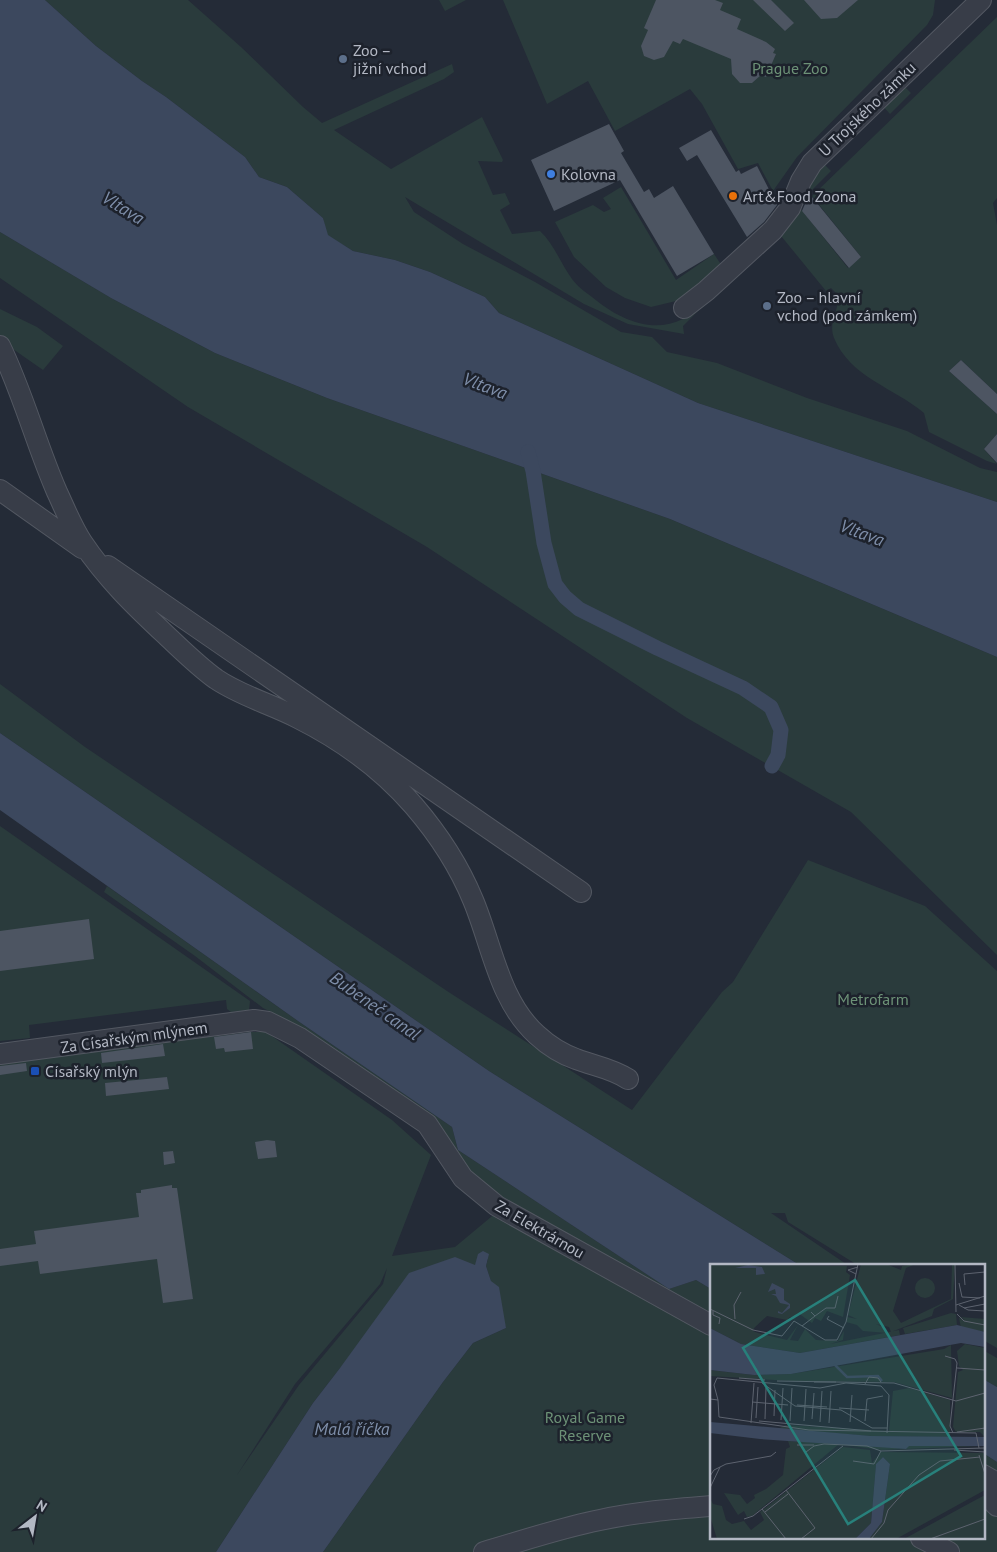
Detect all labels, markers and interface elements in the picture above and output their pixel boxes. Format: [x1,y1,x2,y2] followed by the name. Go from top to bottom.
[353,40,427,78] place label: Zoo – jižní vchod
[337,53,349,65] marker: Zoo – jižní vchod
[752,58,828,78] park label: Prague Zoo
[814,58,920,160] street label: U Trojského zámku
[561,164,616,184] place label: Kolovna
[545,168,557,180] marker: Kolovna
[98,186,149,230] water label: Vltava
[743,186,856,206] place label: Art&Food Zoona
[727,190,739,202] marker: Art&Food Zoona
[777,287,917,325] place label: Zoo – hlavní vchod (pod zámkem)
[761,300,773,312] marker: Zoo – hlavní vchod (pod zámkem)
[460,367,511,405] water label: Vltava
[837,514,888,552] water label: Vltava
[326,966,425,1045] water label: Bubeneč canal
[837,989,909,1009] park label: Metrofarm
[59,1017,209,1057] street label: Za Císařským mlýnem
[45,1061,138,1081] place label: Císařský mlýn
[29,1065,41,1077] marker: Císařský mlýn
[492,1195,588,1263] street label: Za Elektrárnou
[710,1264,984,1540] inset map
[545,1407,625,1445] park label: Royal Game Reserve
[314,1417,390,1440] water label: Malá říčka
[10,1492,60,1542] north arrow
[33,1496,50,1516] text: N

